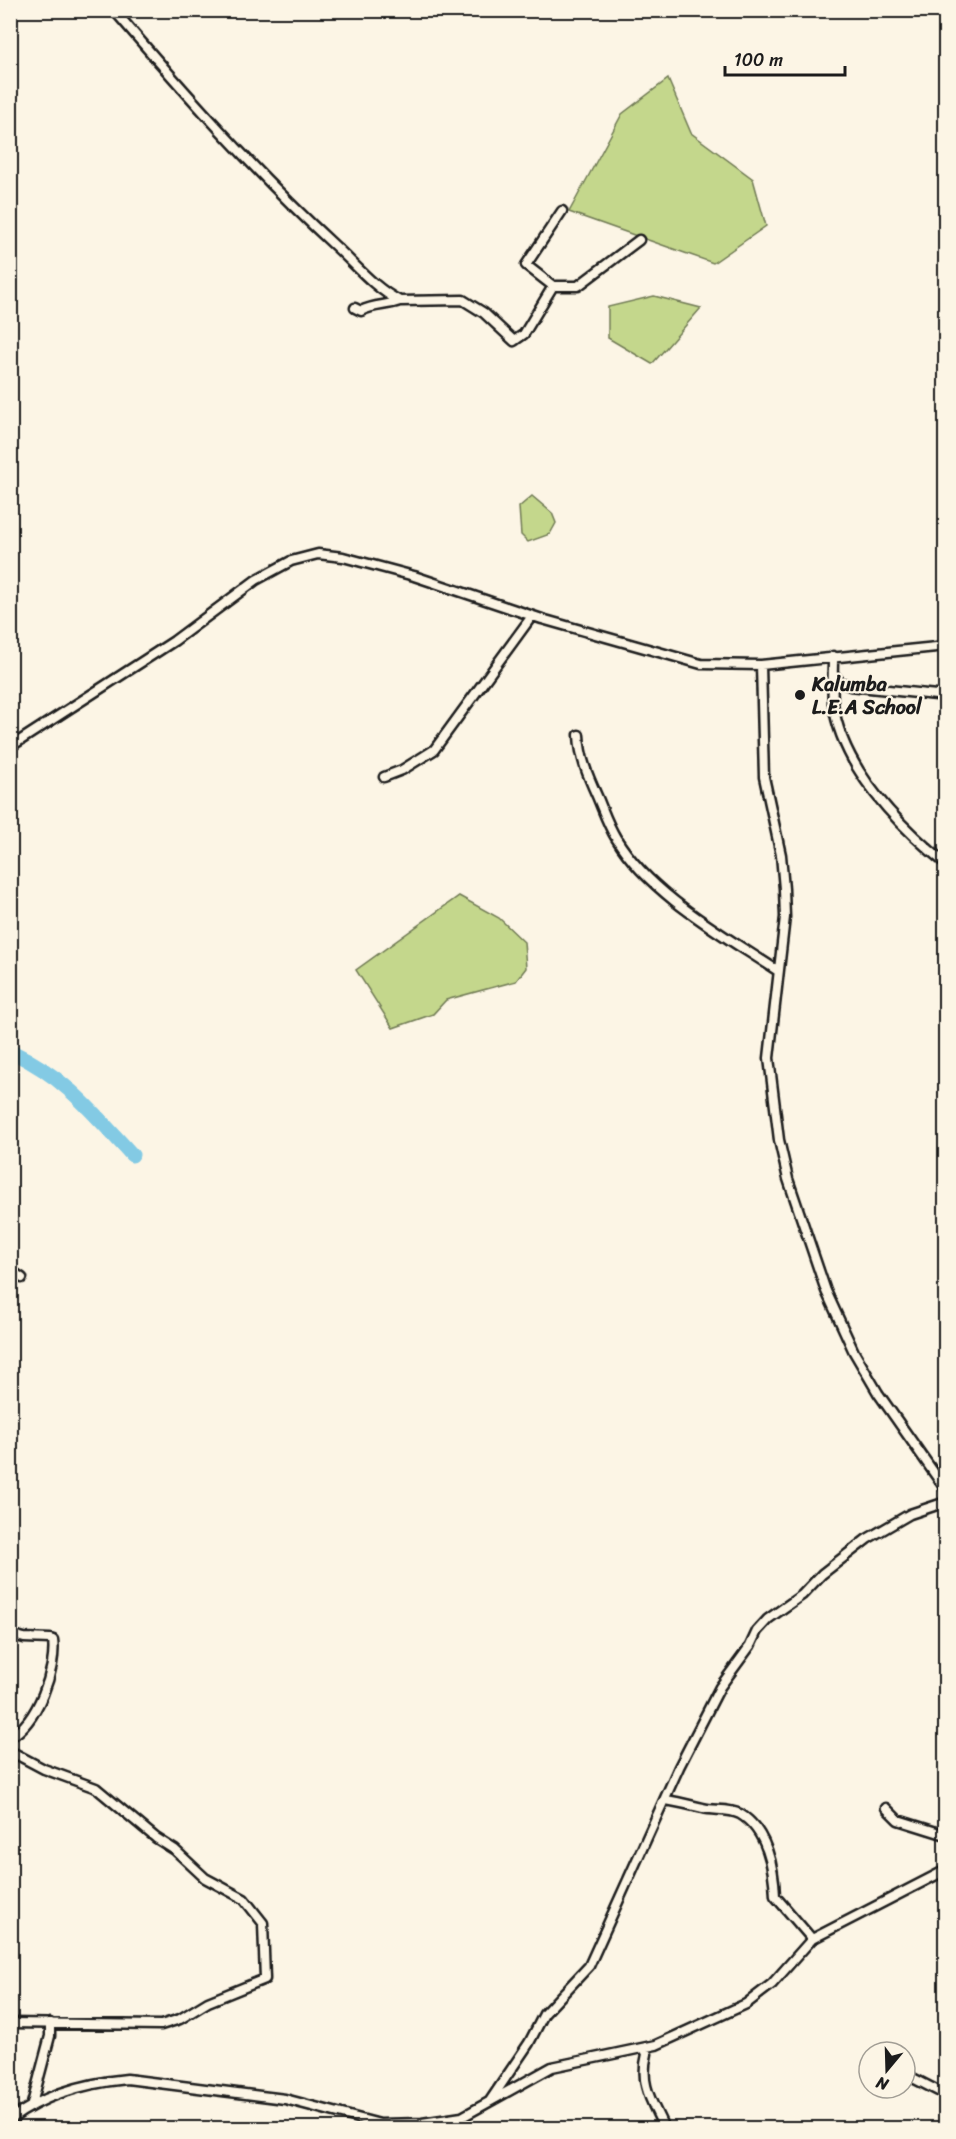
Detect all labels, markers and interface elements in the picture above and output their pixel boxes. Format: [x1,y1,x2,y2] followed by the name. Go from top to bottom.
[725,39,845,77] scale bar
[734,44,783,76] text: 100 m
[811,667,923,725] place label: Kalumba L.E.A School
[793,688,807,702] marker: Kalumba L.E.A School
[857,2040,917,2100] north arrow
[871,2068,893,2100] text: N

